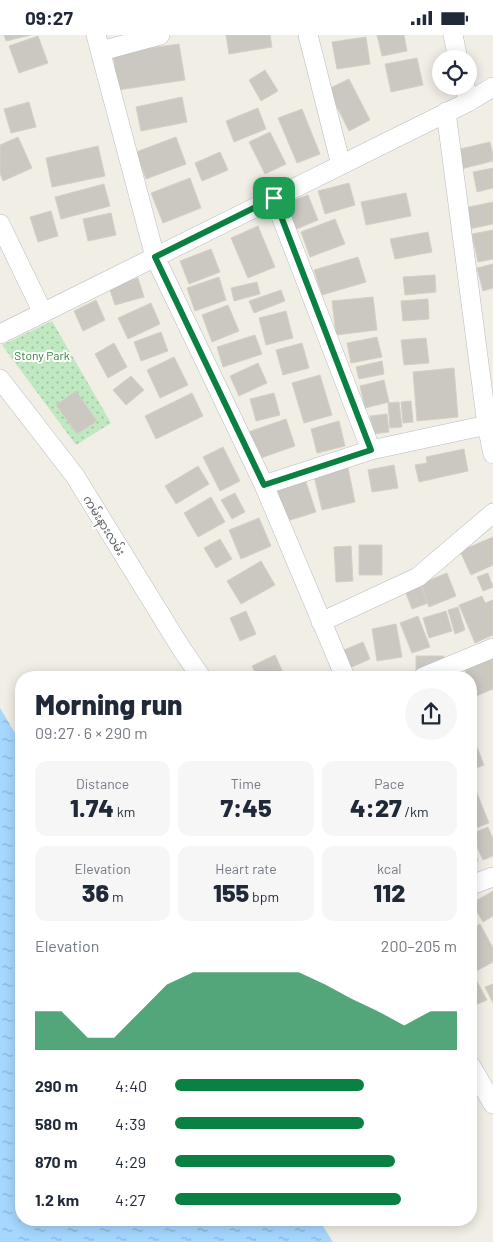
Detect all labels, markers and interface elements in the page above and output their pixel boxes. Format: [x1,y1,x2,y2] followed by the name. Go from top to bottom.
[25,6,73,29] text: 09:27
[432,50,477,95] map controls
[432,50,477,95] button: locate
[253,177,295,219] pin
[260,184,288,212] icon: arrive
[14,348,70,362] park label: Stony Park
[78,492,130,560] street label: ကမ်းနားလမ်း
[35,687,183,721] text: Morning run
[405,688,457,740] button: share
[35,723,147,742] text: 09:27 · 6 × 290 m
[76,775,129,792] text: Distance
[231,775,261,792] text: Time
[374,775,404,792] text: Pace
[70,792,114,822] text: 1.74
[220,792,272,822] text: 7:45
[350,792,402,822] text: 4:27
[114,803,135,820] text: km
[402,803,429,820] text: /km
[74,860,131,877] text: Elevation
[215,860,277,877] text: Heart rate
[377,860,402,877] text: kcal
[82,877,109,907] text: 36
[213,877,249,907] text: 155
[373,877,405,907] text: 112
[109,888,124,905] text: m
[249,888,279,905] text: bpm
[35,936,99,955] text: Elevation
[381,936,457,955] text: 200–205 m
[35,1076,78,1095] text: 290 m
[115,1076,147,1095] text: 4:40
[35,1114,78,1133] text: 580 m
[115,1114,146,1133] text: 4:39
[35,1152,77,1171] text: 870 m
[115,1152,146,1171] text: 4:29
[35,1190,79,1209] text: 1.2 km
[115,1190,145,1209] text: 4:27

